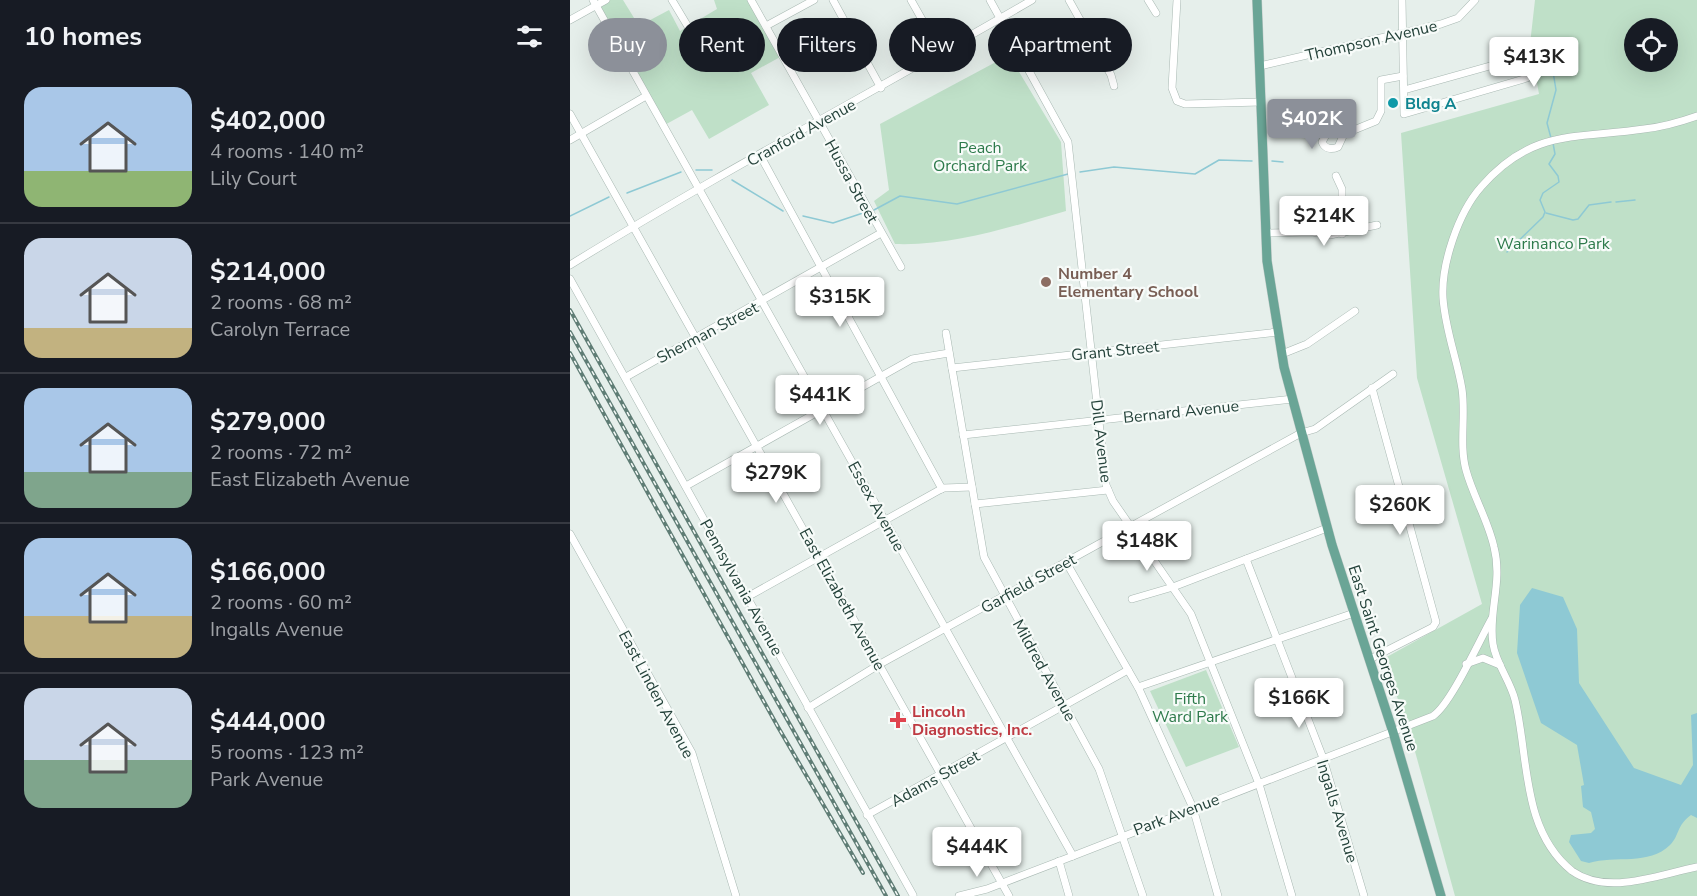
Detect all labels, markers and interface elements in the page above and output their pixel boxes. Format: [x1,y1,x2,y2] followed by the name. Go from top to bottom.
[1303,15,1439,67] street label: Thompson Avenue
[588,18,667,72] chip: Buy
[679,18,765,72] chip: Rent
[777,18,877,72] chip: Filters
[889,18,976,72] chip: New
[988,18,1132,72] chip: Apartment
[1624,18,1678,72] map controls
[1624,18,1678,72] button: locate
[24,19,142,54] text: 10 homes
[513,20,546,53] icon: filters
[1492,37,1576,88] pin: $413K
[1503,43,1565,70] text: $413K
[1405,93,1457,115] place label: Bldg A
[743,94,860,172] street label: Cranford Avenue
[1386,96,1400,110] marker: Bldg A
[1270,99,1354,150] pin: $402K
[210,103,326,138] text: $402,000
[1281,105,1343,132] text: $402K
[72,111,144,183] icon: home
[819,136,883,228] street label: Hussa Street
[933,137,1028,177] park label: Peach Orchard Park
[210,138,364,165] text: 4 rooms · 140 m²
[210,165,296,192] text: Lily Court
[1282,196,1366,247] pin: $214K
[1293,202,1355,229] text: $214K
[1496,233,1611,255] park label: Warinanco Park
[210,254,326,289] text: $214,000
[72,262,144,334] icon: home
[1058,263,1198,303] place label: Number 4 Elementary School
[1039,275,1053,289] marker: Number 4 Elementary School
[798,277,882,328] pin: $315K
[809,283,871,310] text: $315K
[210,289,352,316] text: 2 rooms · 68 m²
[653,297,763,369] street label: Sherman Street
[210,316,350,343] text: Carolyn Terrace
[1070,335,1161,367] street label: Grant Street
[778,375,862,426] pin: $441K
[789,381,851,408] text: $441K
[1122,395,1240,429] street label: Bernard Avenue
[1085,398,1117,484] street label: Dill Avenue
[210,404,326,439] text: $279,000
[72,412,144,484] icon: home
[210,439,352,466] text: 2 rooms · 72 m²
[734,453,818,504] pin: $279K
[842,457,910,556] street label: Essex Avenue
[745,459,807,486] text: $279K
[210,466,410,493] text: East Elizabeth Avenue
[1358,485,1442,536] pin: $260K
[1369,491,1431,518] text: $260K
[694,515,788,660] street label: Pennsylvania Avenue
[1105,521,1189,572] pin: $148K
[794,524,890,675] street label: East Elizabeth Avenue
[1116,527,1178,554] text: $148K
[977,548,1080,619] street label: Garfield Street
[210,554,326,589] text: $166,000
[72,562,144,634] icon: home
[1343,562,1424,754] street label: East Saint Georges Avenue
[210,589,352,616] text: 2 rooms · 60 m²
[210,616,343,643] text: Ingalls Avenue
[1007,616,1081,725] street label: Mildred Avenue
[613,627,699,762] street label: East Linden Avenue
[1257,678,1341,729] pin: $166K
[1268,684,1330,711] text: $166K
[1152,688,1229,728] park label: Fifth Ward Park
[912,701,1032,741] place label: Lincoln Diagnostics, Inc.
[210,704,326,739] text: $444,000
[889,711,907,729] marker: Lincoln Diagnostics, Inc.
[72,712,144,784] icon: home
[210,739,364,766] text: 5 rooms · 123 m²
[887,745,984,812] street label: Adams Street
[1311,757,1363,866] street label: Ingalls Avenue
[210,766,323,793] text: Park Avenue
[1130,788,1223,841] street label: Park Avenue
[935,827,1019,878] pin: $444K
[946,833,1008,860] text: $444K

